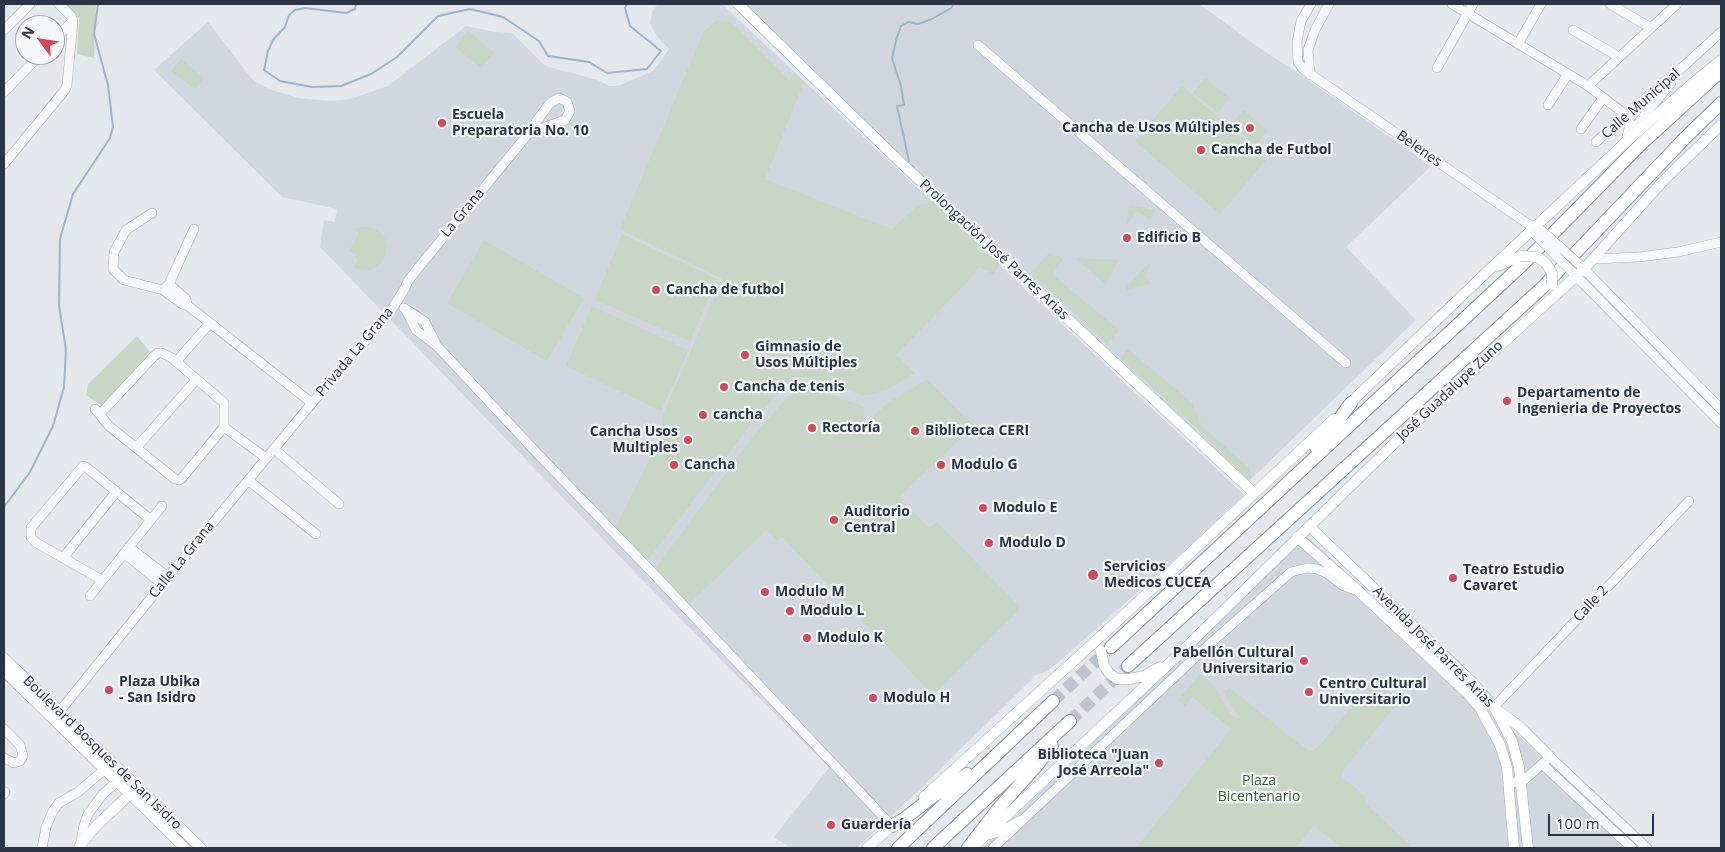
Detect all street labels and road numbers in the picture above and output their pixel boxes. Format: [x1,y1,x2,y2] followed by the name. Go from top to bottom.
[1598,65,1684,143] street label: Calle Municipal
[1393,127,1445,171] street label: Belenes
[916,176,1072,324] street label: Prolongación José Parres Arias
[438,185,488,241] street label: La Grana
[313,304,397,400] street label: Privada La Grana
[1393,337,1507,445] street label: José Guadalupe Zuno
[146,518,218,602] street label: Calle La Grana
[1570,582,1612,626] street label: Calle 2
[1369,583,1497,711] street label: Avenida José Parres Arias
[19,673,185,833] street label: Boulevard Bosques de San Isidro

